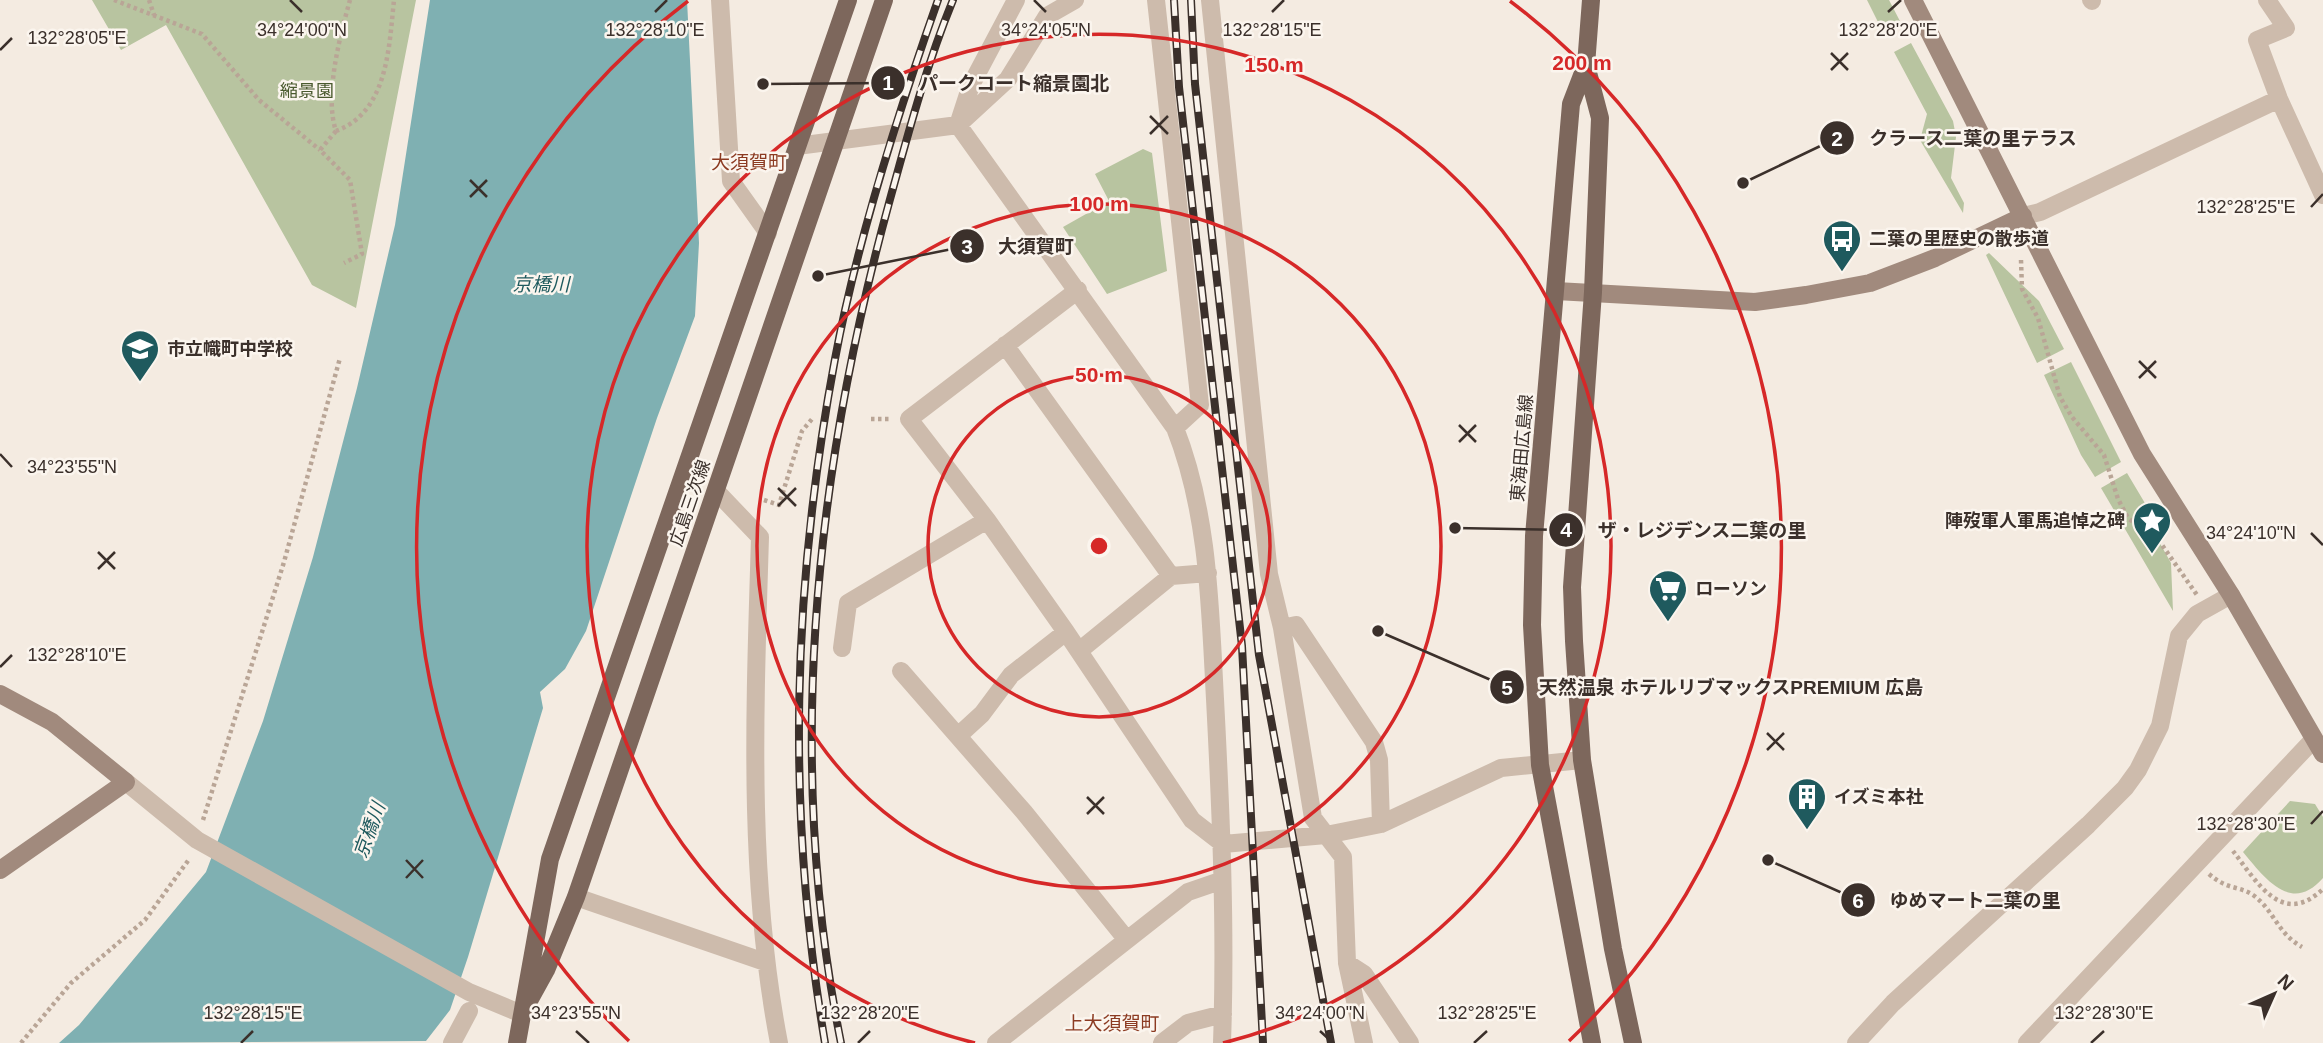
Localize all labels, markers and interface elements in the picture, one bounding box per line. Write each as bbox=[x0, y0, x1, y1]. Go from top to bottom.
text: 34°24'00"N bbox=[257, 20, 347, 40]
text: 132°28'10"E bbox=[605, 20, 705, 40]
text: 34°24'05"N bbox=[1001, 20, 1091, 40]
text: 132°28'15"E bbox=[1222, 20, 1322, 40]
text: 132°28'20"E bbox=[1838, 20, 1938, 40]
text: 132°28'05"E bbox=[27, 28, 127, 48]
text: 200 m bbox=[1552, 51, 1612, 74]
text: 150 m bbox=[1244, 53, 1304, 76]
callout: パークコート縮景園北 bbox=[870, 63, 1123, 103]
text: 1 bbox=[882, 71, 894, 94]
text: パークコート縮景園北 bbox=[919, 73, 1109, 94]
park label: 縮景園 bbox=[280, 81, 334, 101]
callout: クラース二葉の里テラス bbox=[1820, 118, 2092, 158]
text: 2 bbox=[1831, 127, 1843, 150]
text: クラース二葉の里テラス bbox=[1869, 128, 2077, 149]
district label: 大須賀町 bbox=[711, 152, 787, 173]
text: 100 m bbox=[1069, 192, 1129, 215]
text: 132°28'25"E bbox=[2196, 197, 2296, 217]
bus stop icon: 二葉の里歴史の散歩道 bbox=[1821, 218, 1863, 273]
callout: 大須賀町 bbox=[949, 226, 1088, 266]
place label: 二葉の里歴史の散歩道 bbox=[1869, 229, 2049, 249]
text: 3 bbox=[961, 235, 973, 258]
text: 大須賀町 bbox=[998, 236, 1074, 257]
water label: 京橋川 bbox=[512, 274, 571, 295]
school or university icon: 市立幟町中学校 bbox=[119, 328, 161, 383]
place label: 市立幟町中学校 bbox=[167, 339, 293, 359]
text: 50 m bbox=[1075, 363, 1123, 386]
street label: 東海田広島線 bbox=[1507, 393, 1537, 503]
text: 34°23'55"N bbox=[27, 457, 117, 477]
street label: 広島三次線 bbox=[666, 457, 714, 549]
place icon: 陣歿軍人軍馬追悼之碑 bbox=[2131, 500, 2173, 555]
callout: ザ・レジデンス二葉の里 bbox=[1548, 510, 1820, 550]
place label: 陣歿軍人軍馬追悼之碑 bbox=[1945, 511, 2125, 531]
text: 4 bbox=[1560, 518, 1572, 541]
text: ザ・レジデンス二葉の里 bbox=[1598, 520, 1806, 541]
text: 34°24'10"N bbox=[2206, 523, 2296, 543]
centre of rings bbox=[1087, 534, 1111, 558]
supermarket icon: ローソン bbox=[1647, 568, 1689, 623]
place label: ローソン bbox=[1695, 579, 1767, 599]
text: 132°28'10"E bbox=[27, 645, 127, 665]
callout: 天然温泉 ホテルリブマックスPREMIUM 広島 bbox=[1489, 667, 1937, 707]
text: 5 bbox=[1501, 676, 1513, 699]
text: 天然温泉 ホテルリブマックスPREMIUM 広島 bbox=[1539, 677, 1923, 698]
building icon: イズミ本社 bbox=[1786, 776, 1828, 831]
place label: イズミ本社 bbox=[1834, 787, 1923, 807]
water label: 京橋川 bbox=[350, 798, 390, 861]
text: 132°28'30"E bbox=[2196, 814, 2296, 834]
callout: ゆめマート二葉の里 bbox=[1840, 880, 2074, 920]
text: 6 bbox=[1852, 889, 1864, 912]
text: ゆめマート二葉の里 bbox=[1889, 890, 2061, 911]
north arrow bbox=[2239, 959, 2309, 1029]
text: N bbox=[2273, 970, 2298, 995]
text: 132°28'15"E bbox=[203, 1003, 303, 1023]
text: 34°23'55"N bbox=[531, 1003, 621, 1023]
text: 132°28'20"E bbox=[820, 1003, 920, 1023]
text: 34°24'00"N bbox=[1275, 1003, 1365, 1023]
text: 132°28'25"E bbox=[1437, 1003, 1537, 1023]
text: 132°28'30"E bbox=[2054, 1003, 2154, 1023]
district label: 上大須賀町 bbox=[1064, 1013, 1160, 1034]

